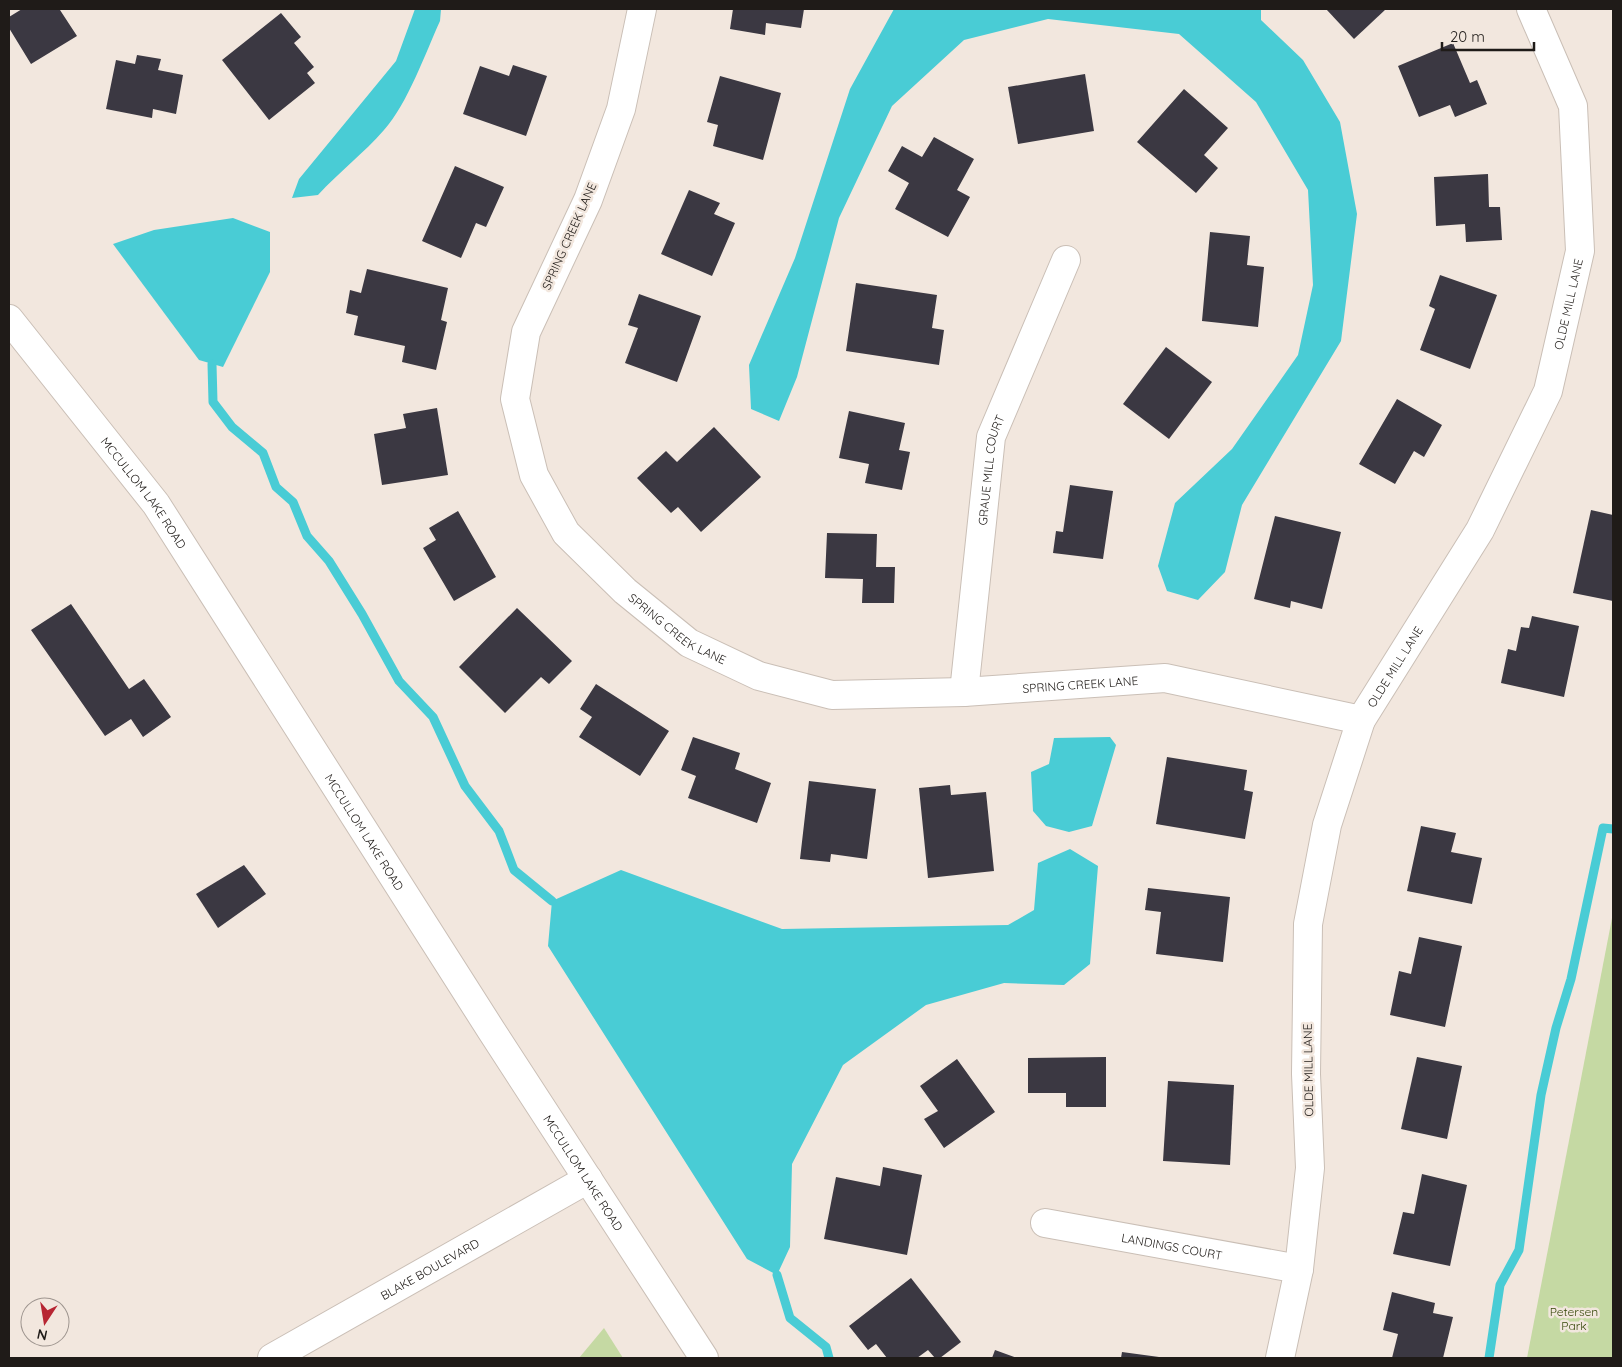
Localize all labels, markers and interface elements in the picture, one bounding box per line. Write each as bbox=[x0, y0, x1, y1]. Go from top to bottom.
scale bar bbox=[1442, 20, 1534, 52]
text: 20 m bbox=[1450, 27, 1485, 46]
street label: SPRING CREEK LANE bbox=[539, 180, 599, 292]
street label: OLDE MILL LANE bbox=[1550, 257, 1586, 351]
street label: GRAUE MILL COURT bbox=[974, 412, 1007, 526]
street label: MCCULLOM LAKE ROAD bbox=[98, 434, 190, 552]
street label: SPRING CREEK LANE bbox=[626, 590, 729, 667]
street label: OLDE MILL LANE bbox=[1363, 623, 1426, 710]
street label: SPRING CREEK LANE bbox=[1022, 672, 1139, 695]
street label: MCCULLOM LAKE ROAD bbox=[322, 771, 408, 893]
street label: OLDE MILL LANE bbox=[1300, 1023, 1316, 1117]
street label: MCCULLOM LAKE ROAD bbox=[541, 1112, 627, 1234]
street label: LANDINGS COURT bbox=[1120, 1229, 1224, 1262]
street label: BLAKE BOULEVARD bbox=[377, 1235, 482, 1303]
north arrow bbox=[20, 1297, 70, 1347]
park label: Petersen Park bbox=[1550, 1304, 1598, 1333]
text: N bbox=[35, 1325, 49, 1345]

